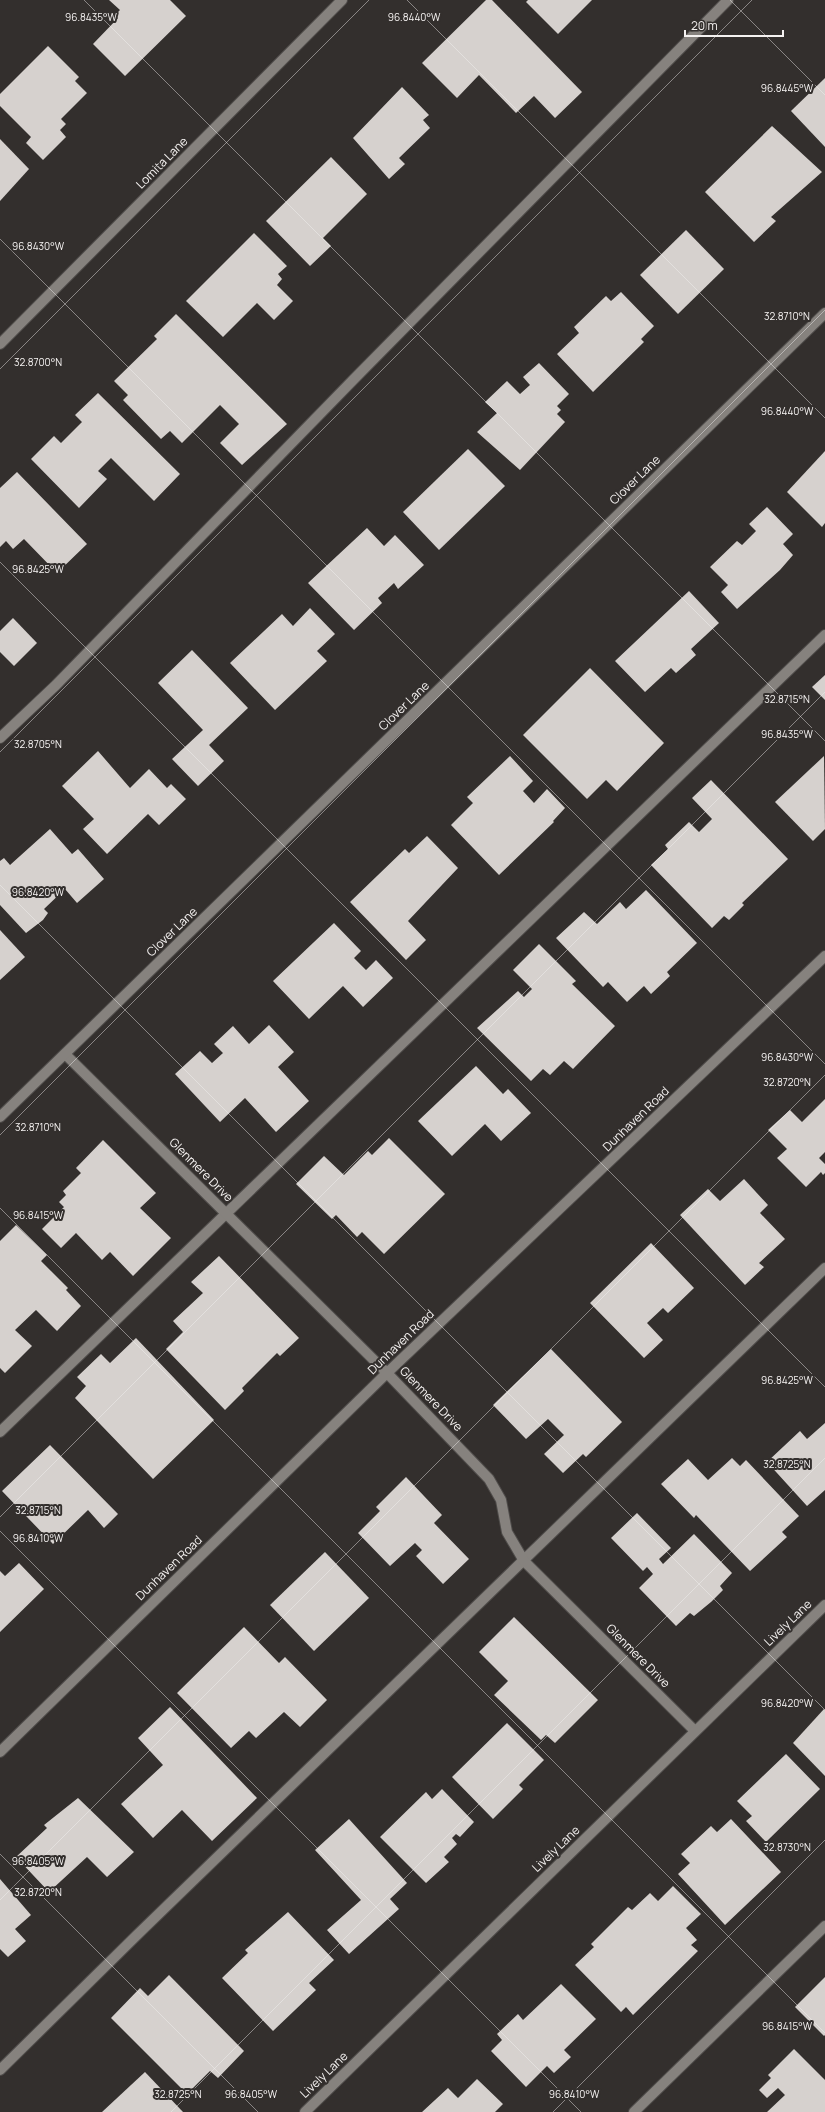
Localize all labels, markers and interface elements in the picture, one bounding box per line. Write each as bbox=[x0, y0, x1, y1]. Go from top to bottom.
text: 96.8435°W bbox=[65, 10, 118, 24]
text: 96.8440°W bbox=[388, 10, 441, 24]
scale bar bbox=[685, 12, 783, 38]
text: 20 m bbox=[691, 17, 718, 34]
text: 96.8445°W bbox=[761, 81, 814, 95]
street label: Lomita Lane bbox=[132, 133, 191, 192]
text: 96.8430°W bbox=[12, 239, 65, 253]
text: 32.8710°N bbox=[764, 309, 810, 323]
text: 32.8700°N bbox=[14, 355, 62, 369]
text: 96.8440°W bbox=[761, 404, 814, 418]
street label: Clover Lane bbox=[605, 451, 664, 508]
text: 96.8425°W bbox=[12, 562, 65, 576]
street label: Clover Lane bbox=[374, 677, 433, 734]
text: 32.8715°N bbox=[764, 692, 810, 706]
text: 96.8435°W bbox=[761, 727, 814, 741]
text: 32.8705°N bbox=[14, 737, 62, 751]
text: 96.8420°W bbox=[12, 885, 65, 899]
street label: Clover Lane bbox=[142, 903, 201, 960]
text: 96.8430°W bbox=[761, 1050, 814, 1064]
text: 32.8720°N bbox=[763, 1075, 811, 1089]
street label: Dunhaven Road bbox=[599, 1082, 673, 1155]
text: 32.8710°N bbox=[15, 1120, 61, 1134]
street label: Glenmere Drive bbox=[166, 1134, 237, 1205]
text: 96.8415°W bbox=[13, 1208, 64, 1222]
street label: Dunhaven Road bbox=[364, 1305, 438, 1378]
street label: Glenmere Drive bbox=[396, 1363, 467, 1435]
text: 96.8425°W bbox=[761, 1373, 814, 1387]
text: 32.8725°N bbox=[763, 1457, 811, 1471]
text: 32.8715°N bbox=[15, 1503, 61, 1517]
text: 96.8410°W bbox=[13, 1531, 64, 1545]
street label: Dunhaven Road bbox=[132, 1531, 206, 1604]
street label: Lively Lane bbox=[760, 1596, 815, 1650]
street label: Glenmere Drive bbox=[603, 1620, 674, 1691]
text: 96.8420°W bbox=[761, 1696, 814, 1710]
street label: Lively Lane bbox=[528, 1822, 583, 1876]
text: 32.8730°N bbox=[763, 1840, 811, 1854]
text: 96.8405°W bbox=[12, 1854, 65, 1868]
text: 32.8720°N bbox=[14, 1885, 62, 1899]
text: 96.8415°W bbox=[762, 2019, 813, 2033]
street label: Lively Lane bbox=[296, 2048, 351, 2102]
text: 32.8725°N bbox=[154, 2087, 202, 2101]
text: 96.8405°W bbox=[225, 2087, 278, 2101]
text: 96.8410°W bbox=[549, 2087, 600, 2101]

